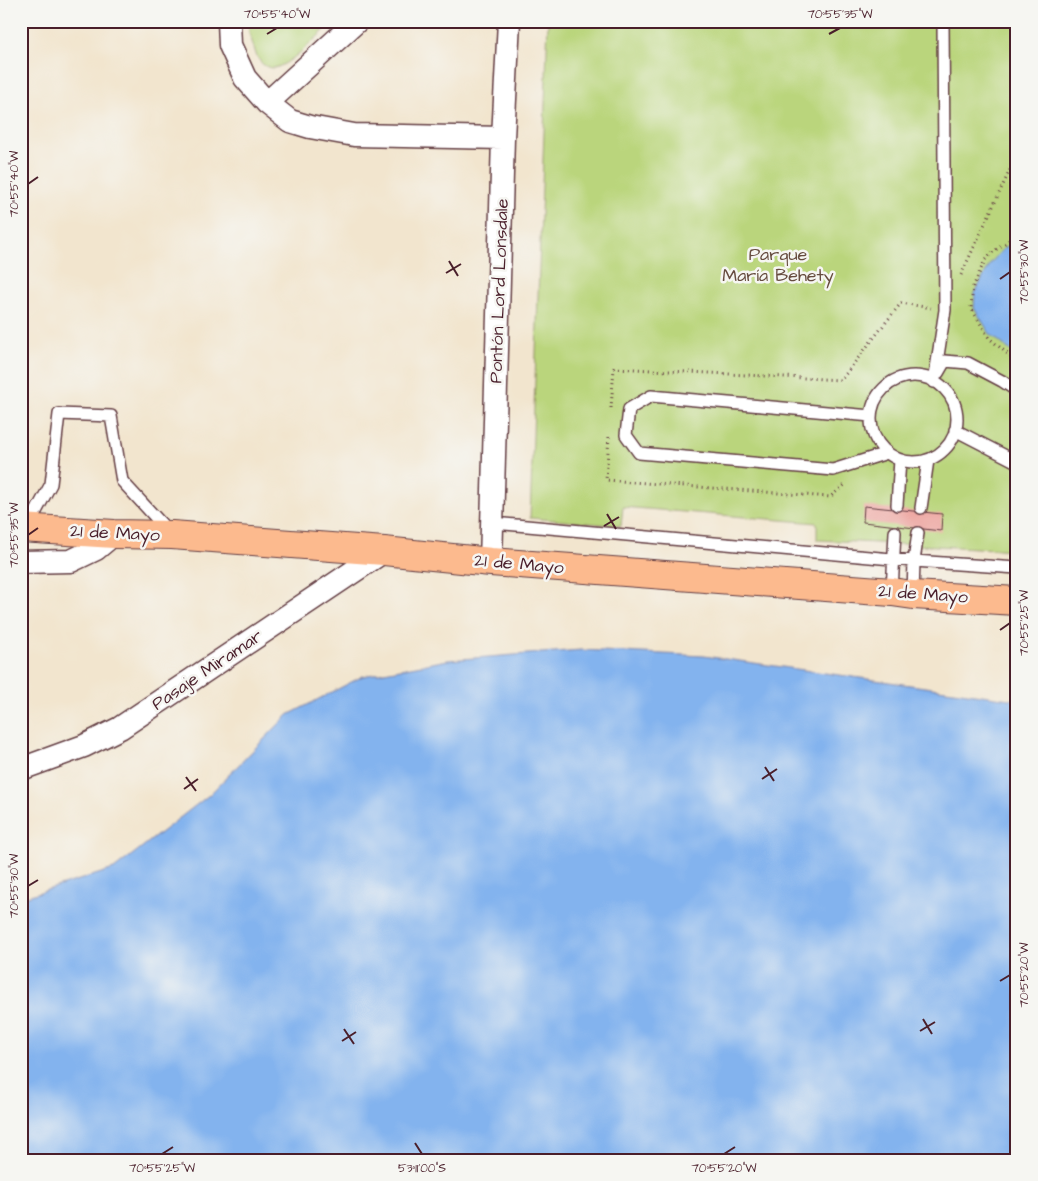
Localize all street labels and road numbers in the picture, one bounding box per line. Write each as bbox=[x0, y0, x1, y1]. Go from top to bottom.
street label: Pontón Lord Lonsdale bbox=[483, 198, 515, 384]
street label: 21 de Mayo bbox=[69, 518, 161, 549]
street label: 21 de Mayo bbox=[473, 548, 565, 581]
street label: 21 de Mayo bbox=[877, 578, 969, 611]
street label: Pasaje Miramar bbox=[147, 624, 267, 716]

